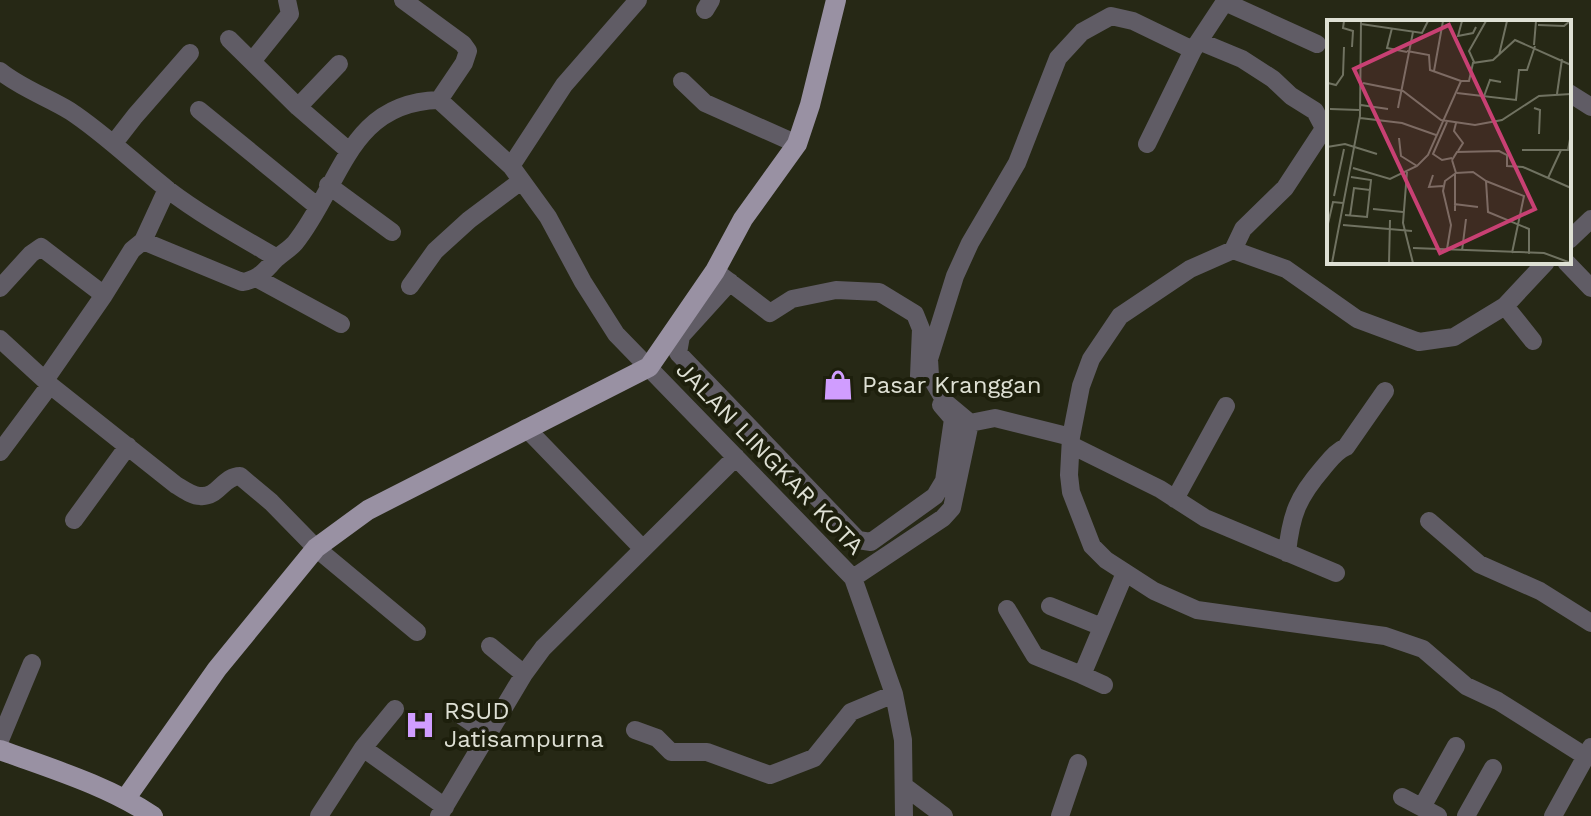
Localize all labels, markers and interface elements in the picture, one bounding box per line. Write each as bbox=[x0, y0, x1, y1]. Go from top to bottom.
inset map bbox=[1327, 20, 1571, 264]
street label: JALAN LINGKAR KOTA bbox=[670, 356, 870, 561]
shop icon: Pasar Kranggan bbox=[821, 368, 855, 402]
place label: Pasar Kranggan bbox=[862, 371, 1042, 399]
place label: RSUD Jatisampurna bbox=[444, 697, 604, 753]
hospital icon: RSUD Jatisampurna bbox=[403, 708, 437, 742]

